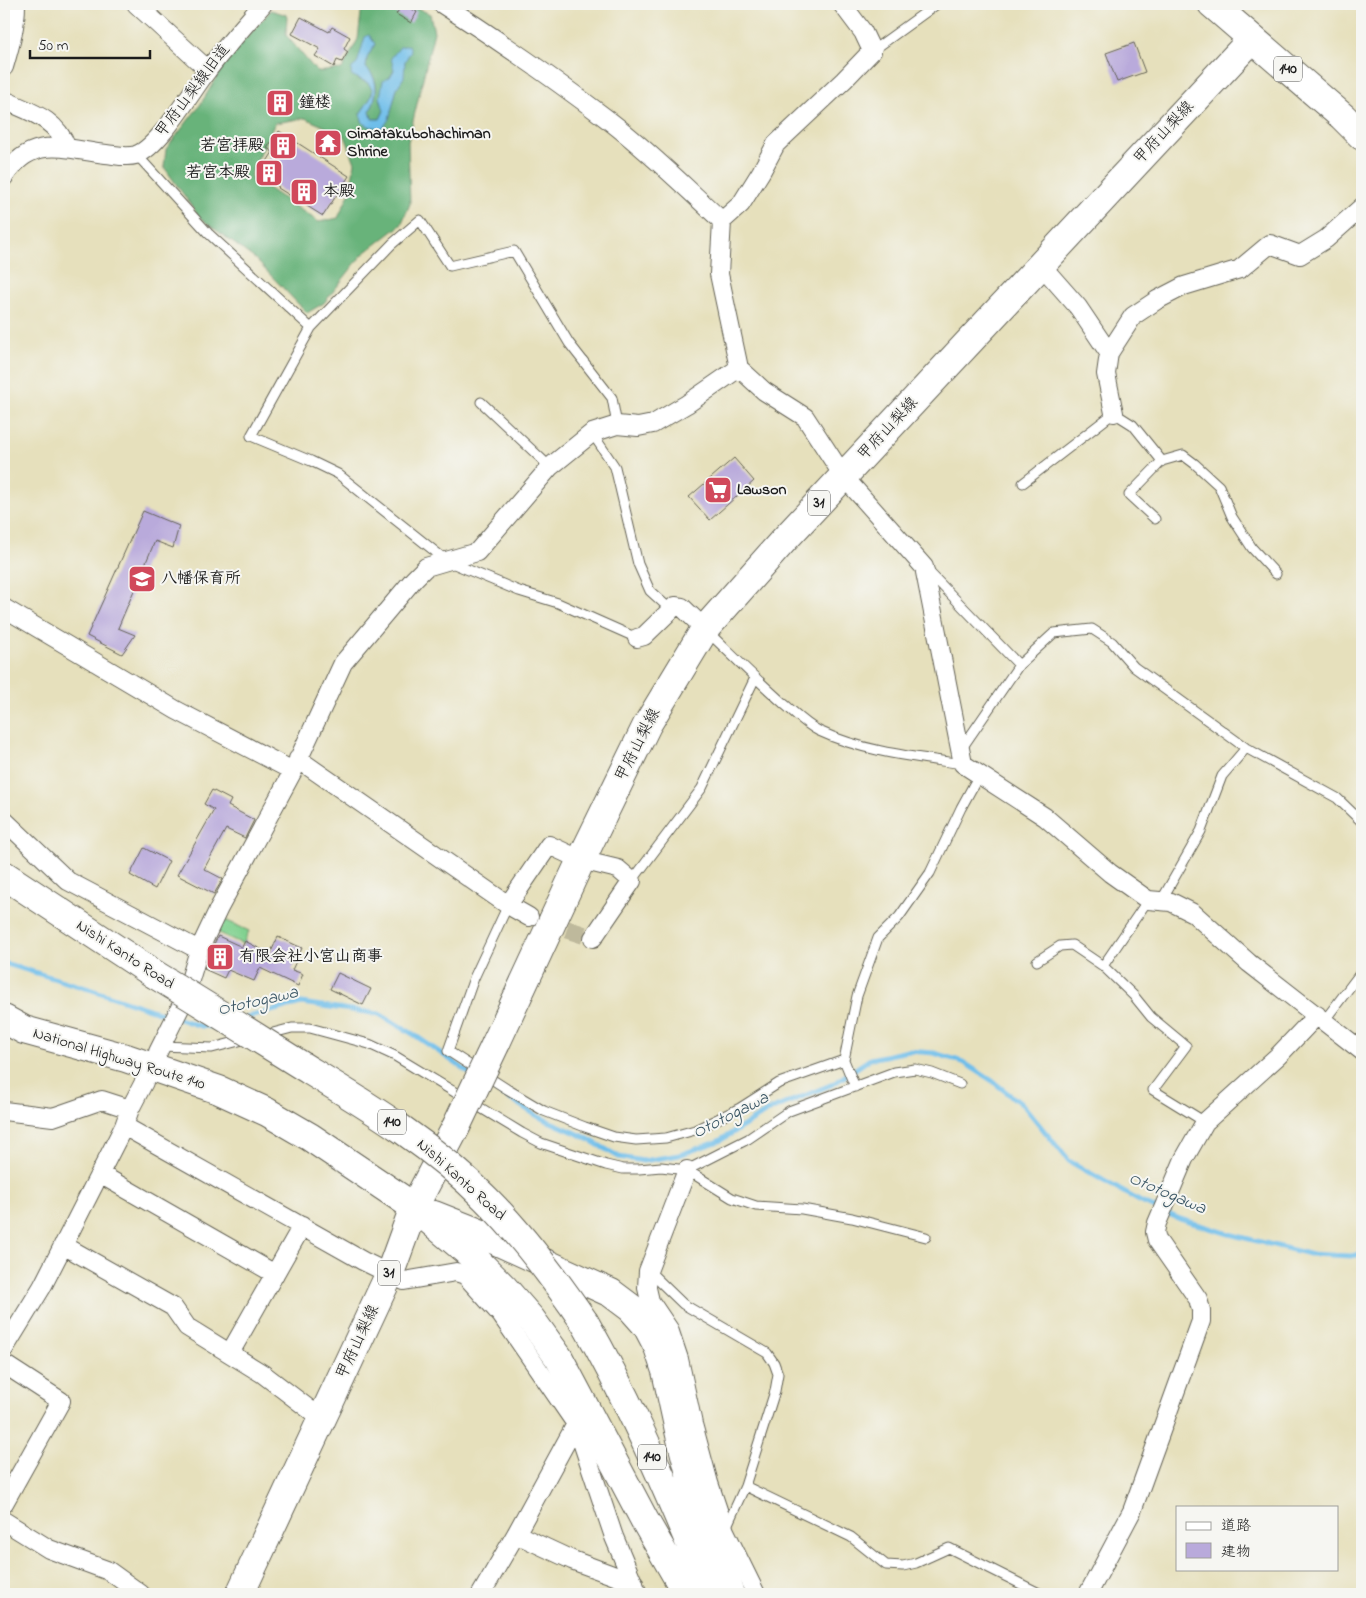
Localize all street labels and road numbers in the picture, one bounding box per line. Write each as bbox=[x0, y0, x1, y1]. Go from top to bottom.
street label: 甲府山梨線旧道 bbox=[150, 39, 236, 143]
road number: 140 bbox=[1274, 56, 1302, 82]
street label: 甲府山梨線 bbox=[1128, 96, 1200, 170]
street label: 甲府山梨線 bbox=[852, 392, 924, 466]
road number: 31 bbox=[808, 490, 830, 516]
street label: 甲府山梨線 bbox=[609, 704, 667, 786]
street label: Nishi Kanto Road bbox=[71, 914, 179, 996]
street label: National Highway Route 140 bbox=[30, 1021, 208, 1097]
road number: 140 bbox=[378, 1110, 406, 1134]
street label: Nishi Kanto Road bbox=[411, 1133, 511, 1227]
road number: 31 bbox=[378, 1260, 400, 1286]
street label: 甲府山梨線 bbox=[330, 1301, 386, 1383]
road number: 140 bbox=[638, 1444, 666, 1470]

